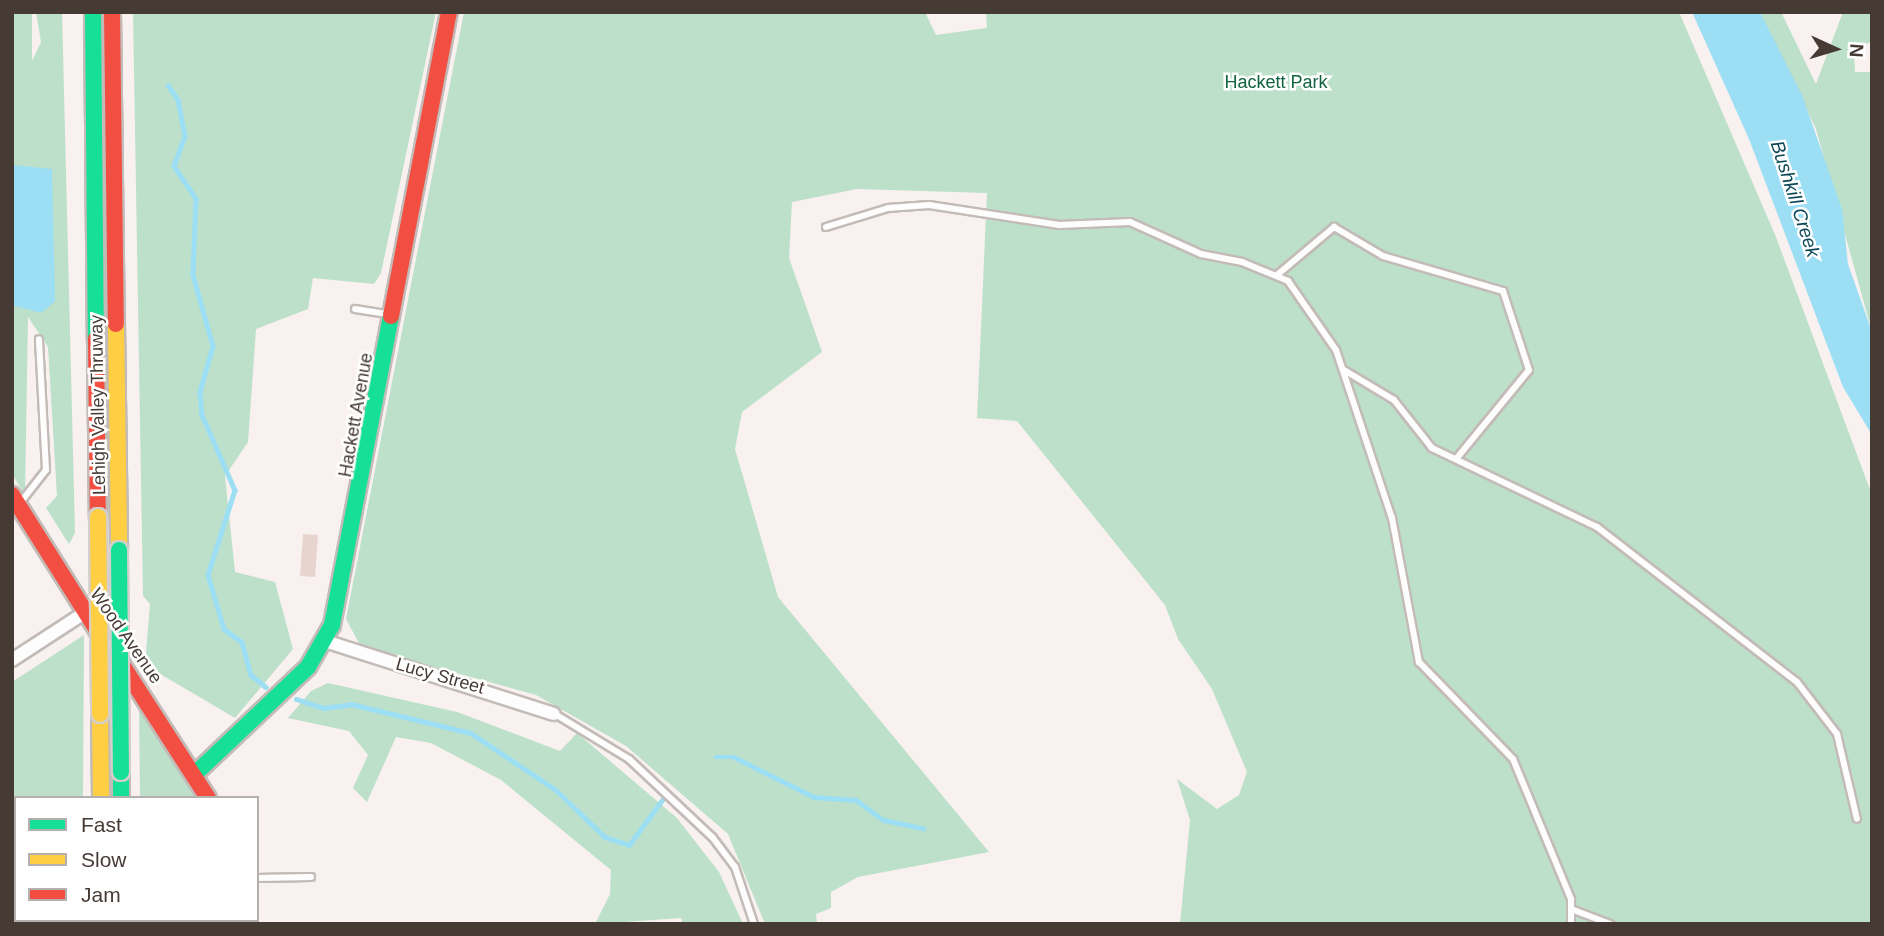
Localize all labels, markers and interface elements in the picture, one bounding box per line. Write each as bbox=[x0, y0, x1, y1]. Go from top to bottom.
north arrow bbox=[1800, 14, 1870, 84]
text: N bbox=[1845, 43, 1867, 58]
park label: Hackett Park bbox=[1224, 71, 1328, 93]
water label: Bushkill Creek bbox=[1765, 138, 1825, 260]
street label: Lehigh Valley Thruway bbox=[86, 314, 110, 496]
street label: Hackett Avenue bbox=[334, 351, 378, 479]
street label: Wood Avenue bbox=[85, 584, 167, 688]
street label: Lucy Street bbox=[393, 653, 487, 699]
legend bbox=[14, 796, 259, 922]
text: Fast bbox=[81, 813, 122, 836]
text: Slow bbox=[81, 848, 127, 871]
text: Jam bbox=[81, 883, 121, 906]

